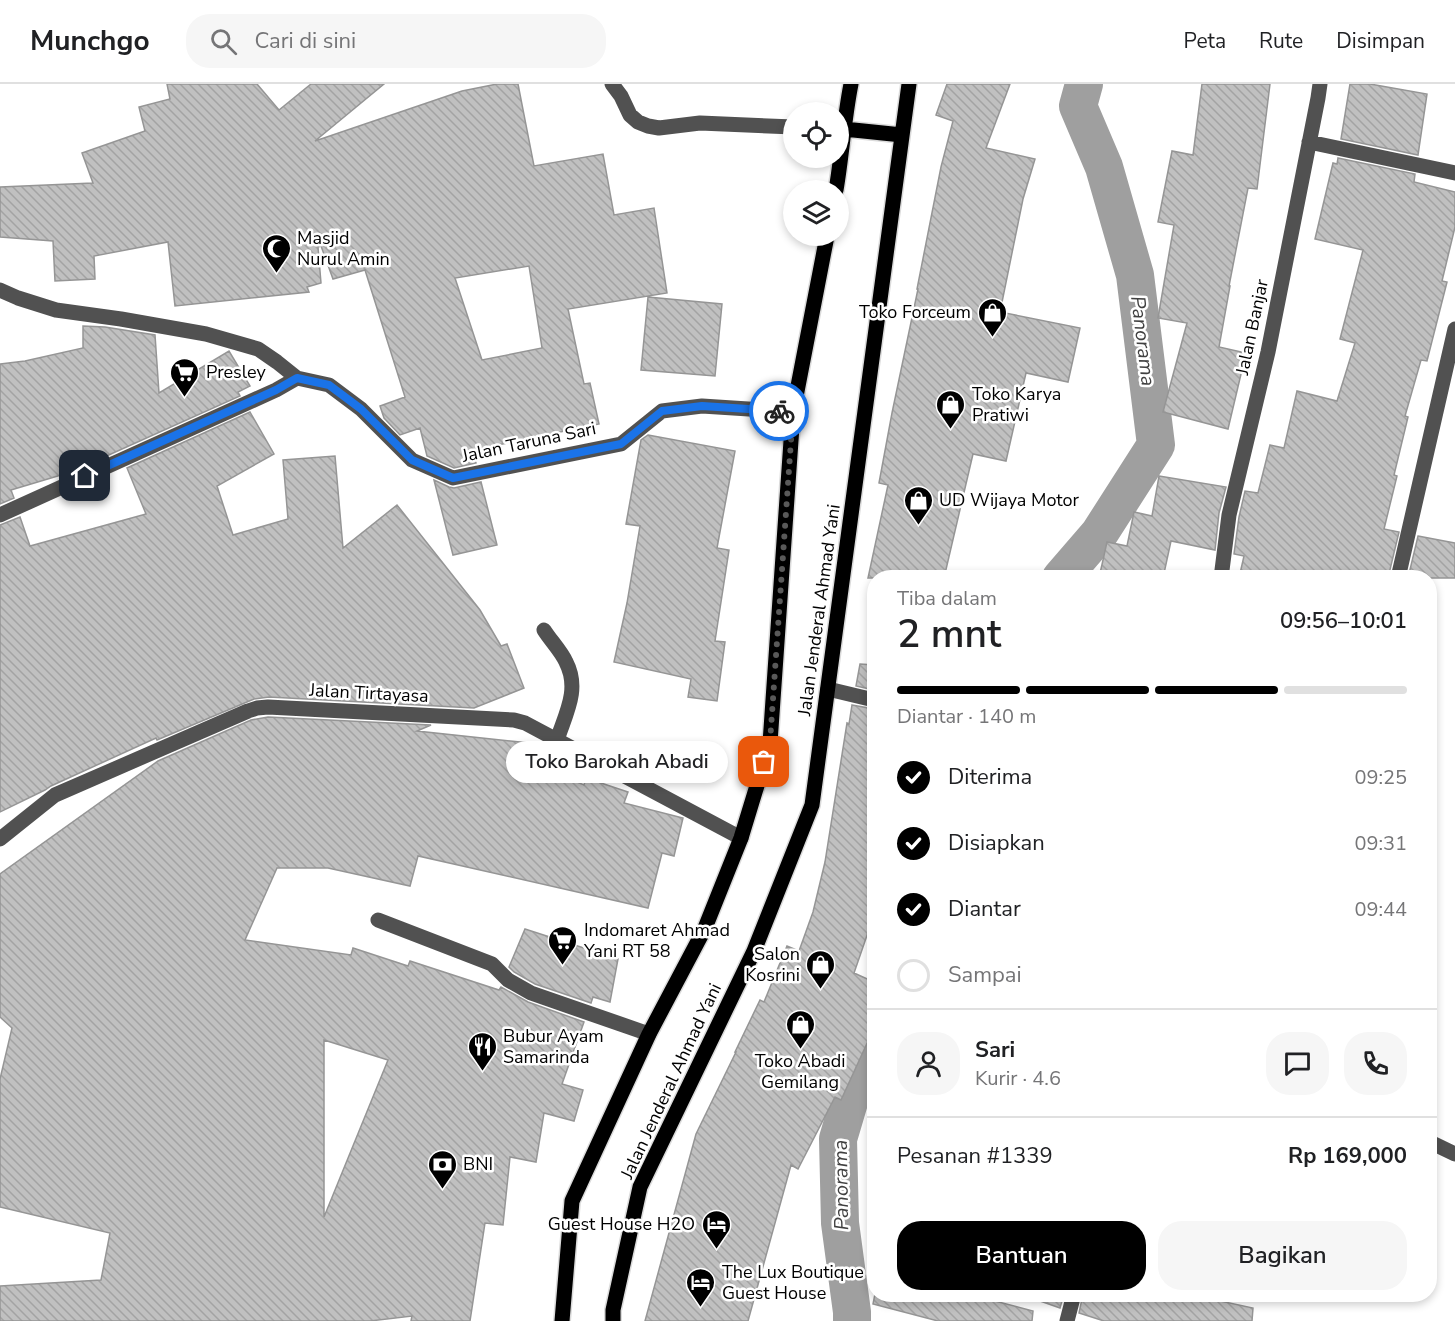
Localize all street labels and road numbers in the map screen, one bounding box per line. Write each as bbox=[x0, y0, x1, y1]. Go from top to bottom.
street label: Jalan Banjar bbox=[1230, 276, 1274, 378]
street label: Jalan Taruna Sari bbox=[459, 416, 598, 468]
street label: Jalan Jenderal Ahmad Yani bbox=[792, 503, 846, 718]
street label: Jalan Tirtayasa bbox=[308, 678, 429, 708]
street label: Jalan Jenderal Ahmad Yani bbox=[615, 979, 727, 1184]

